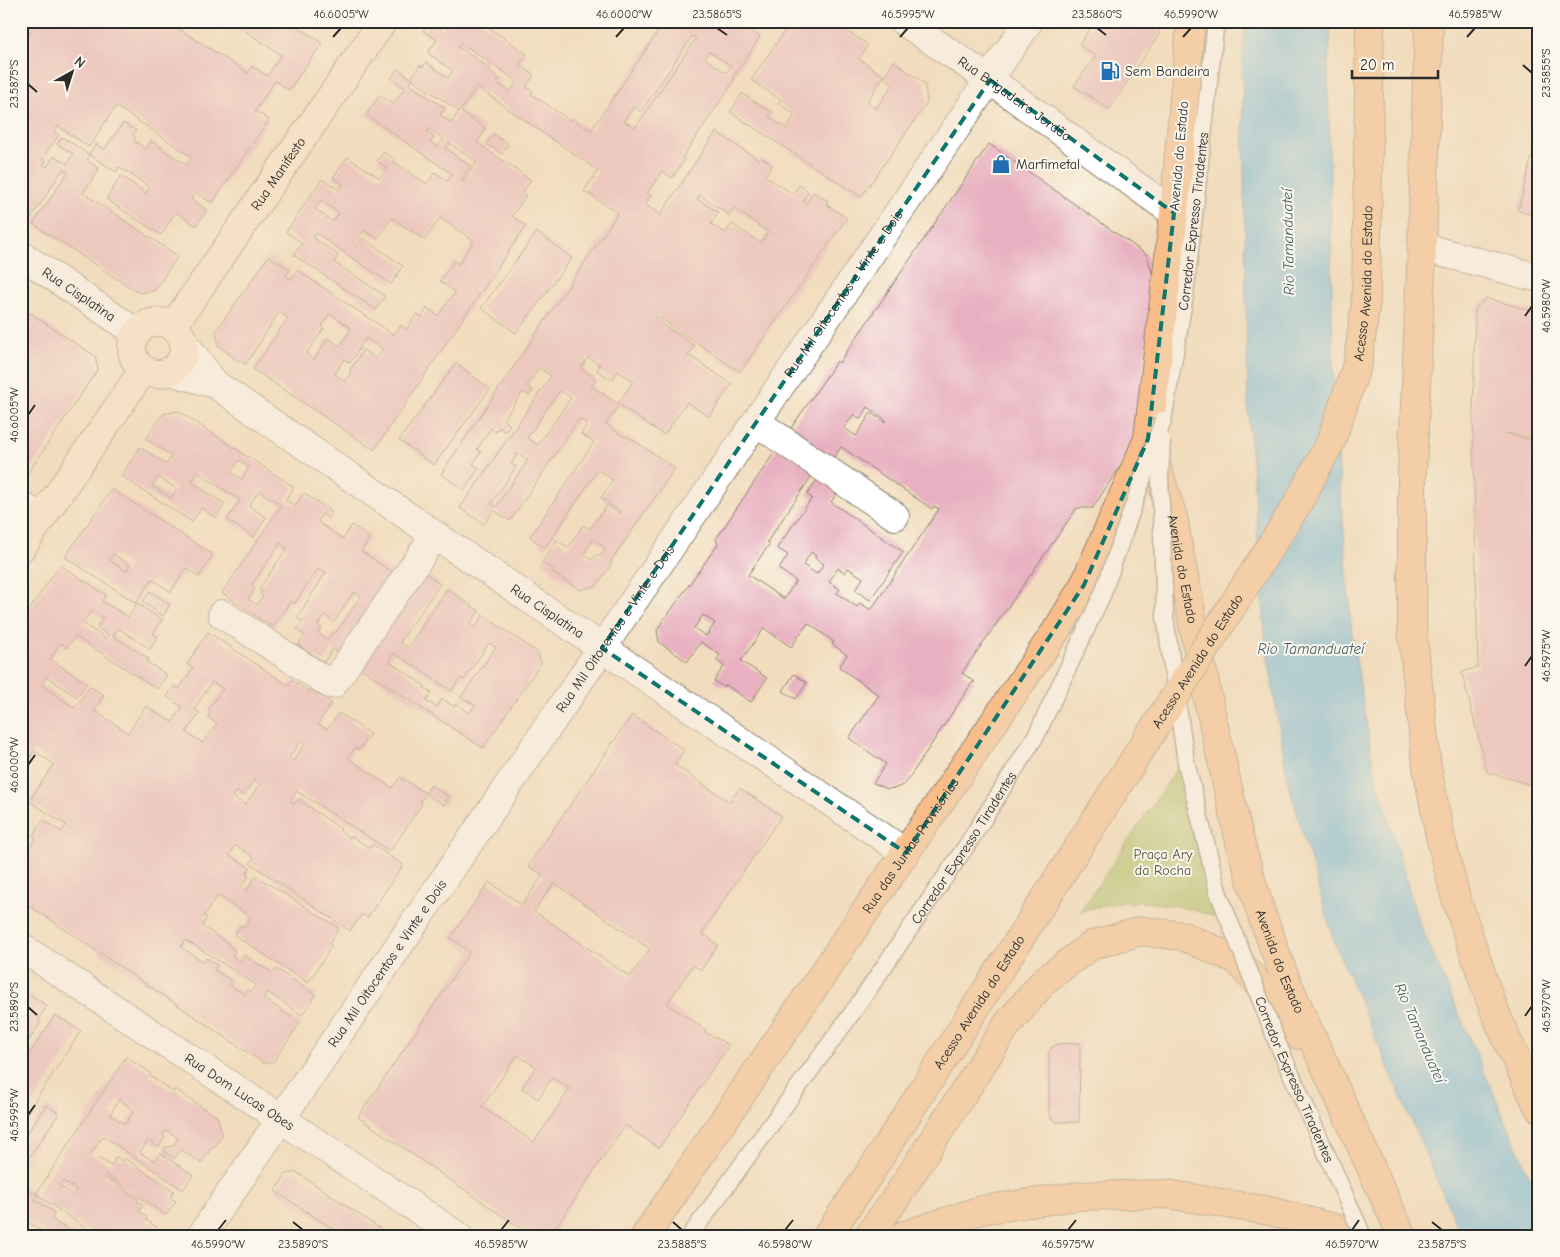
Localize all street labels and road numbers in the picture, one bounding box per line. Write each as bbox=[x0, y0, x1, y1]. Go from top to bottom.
street label: Rua Brigadeiro Jordão bbox=[955, 52, 1075, 145]
street label: Avenida do Estado bbox=[1166, 100, 1192, 212]
street label: Corredor Expresso Tiradentes bbox=[1174, 131, 1212, 312]
street label: Rua Manifesto bbox=[247, 134, 309, 213]
street label: Acesso Avenida do Estado bbox=[1350, 205, 1376, 362]
street label: Rua Mil Oitocentos e Vinte e Dois bbox=[780, 207, 906, 381]
street label: Rua Cisplatina bbox=[39, 263, 119, 325]
street label: Avenida do Estado bbox=[1164, 512, 1201, 625]
street label: Rua Mil Oitocentos e Vinte e Dois bbox=[552, 542, 678, 716]
street label: Rua Cisplatina bbox=[508, 580, 587, 642]
street label: Acesso Avenida do Estado bbox=[1148, 591, 1246, 731]
street label: Corredor Expresso Tiradentes bbox=[907, 768, 1020, 927]
street label: Rua das Juntas Provisórias bbox=[858, 775, 962, 916]
street label: Rua Mil Oitocentos e Vinte e Dois bbox=[324, 876, 450, 1050]
street label: Avenida do Estado bbox=[1252, 907, 1308, 1016]
street label: Acesso Avenida do Estado bbox=[930, 932, 1028, 1072]
street label: Corredor Expresso Tiradentes bbox=[1251, 994, 1338, 1165]
street label: Rua Dom Lucas Obes bbox=[182, 1049, 298, 1134]

